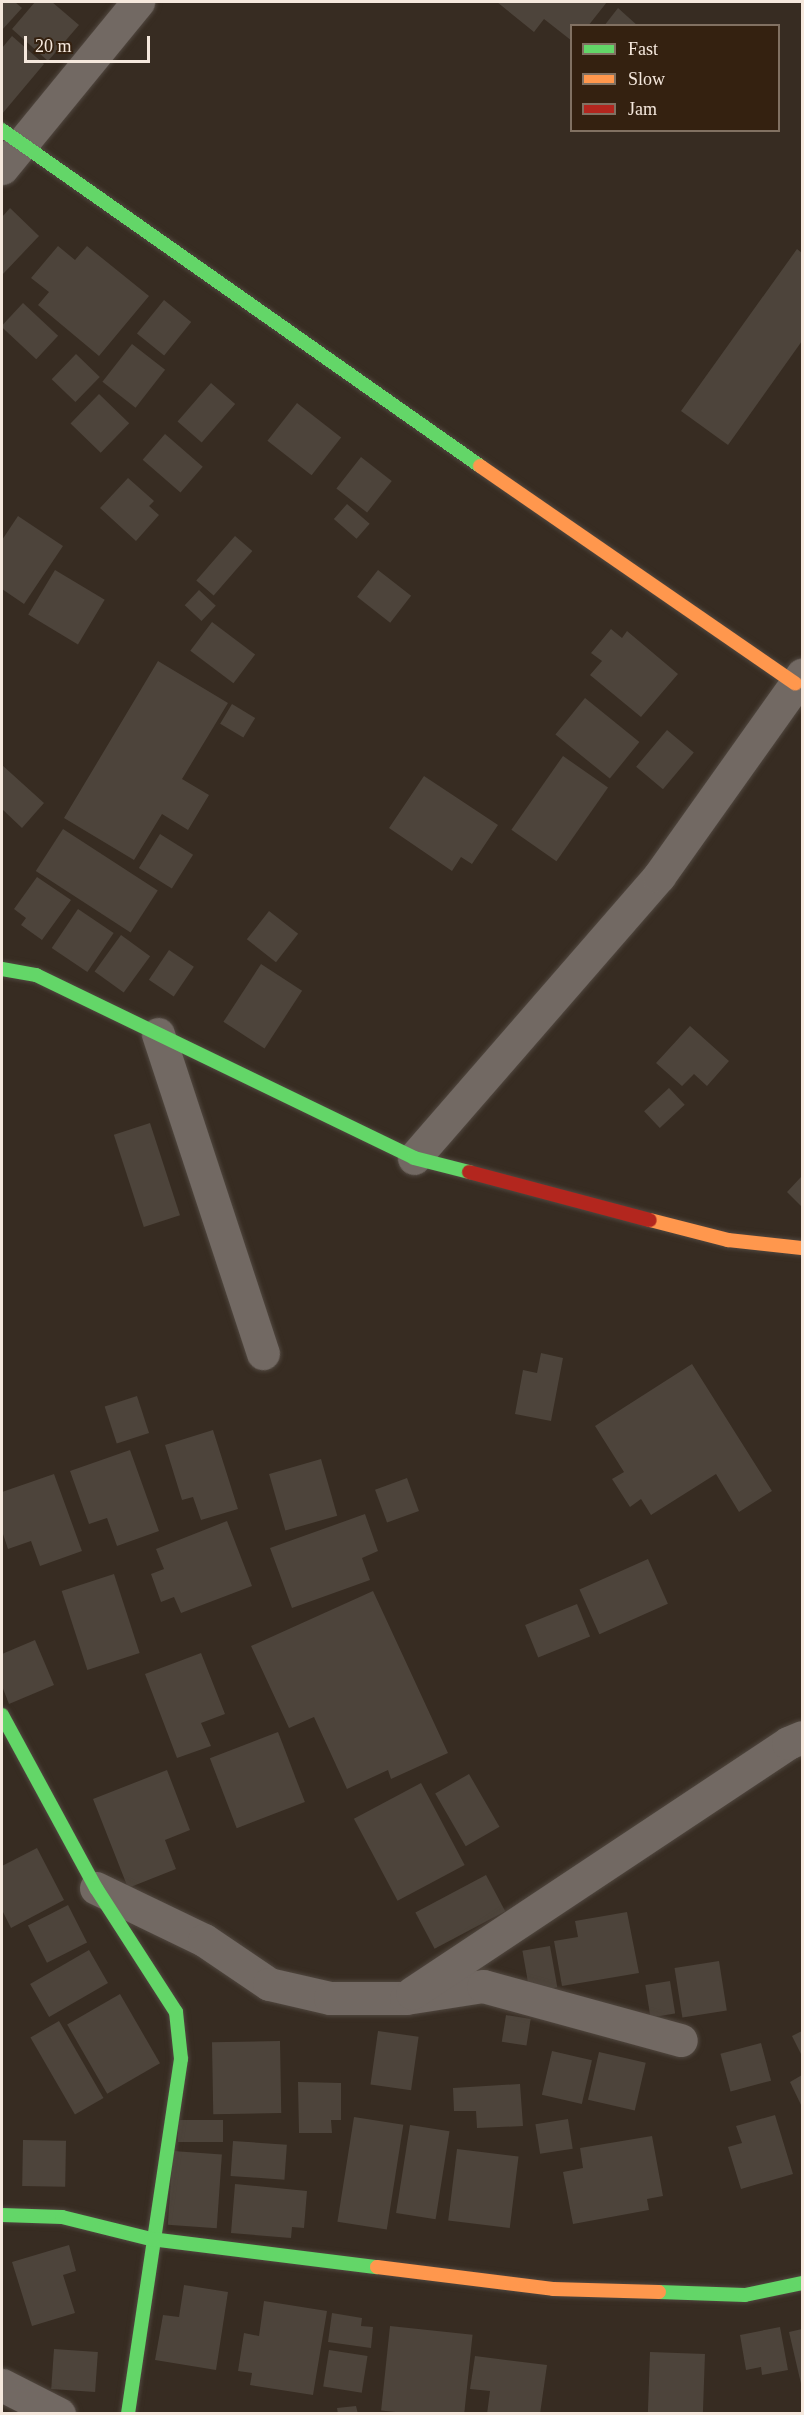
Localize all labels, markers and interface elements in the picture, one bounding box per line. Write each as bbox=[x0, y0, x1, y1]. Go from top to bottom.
scale bar bbox=[27, 24, 153, 62]
legend bbox=[570, 24, 780, 132]
text: 20 m bbox=[35, 36, 72, 56]
text: Fast bbox=[628, 39, 658, 59]
text: Slow bbox=[628, 69, 665, 89]
text: Jam bbox=[628, 99, 657, 119]

